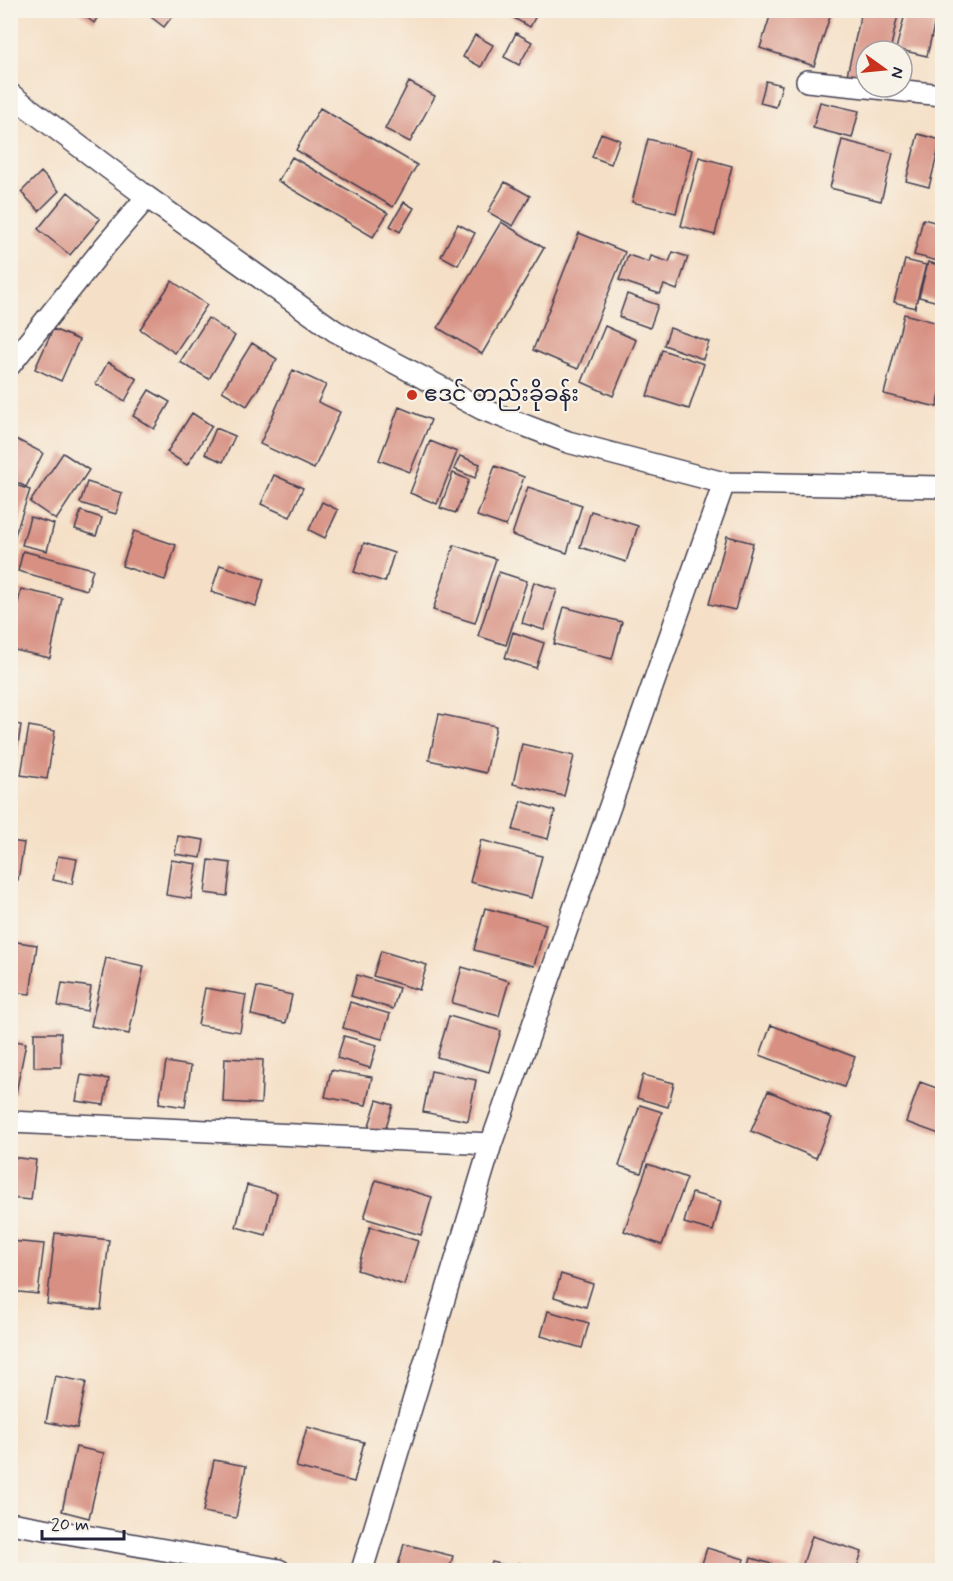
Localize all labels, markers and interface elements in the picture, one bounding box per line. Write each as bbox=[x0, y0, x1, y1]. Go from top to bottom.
north arrow bbox=[854, 39, 914, 99]
text: N bbox=[886, 65, 909, 80]
place label: ဧဒင် တည်းခိုခန်း bbox=[424, 378, 579, 411]
marker: ဧဒင် တည်းခိုခန်း bbox=[405, 388, 419, 402]
scale bar bbox=[42, 1503, 124, 1541]
text: 20 m bbox=[51, 1513, 89, 1537]

